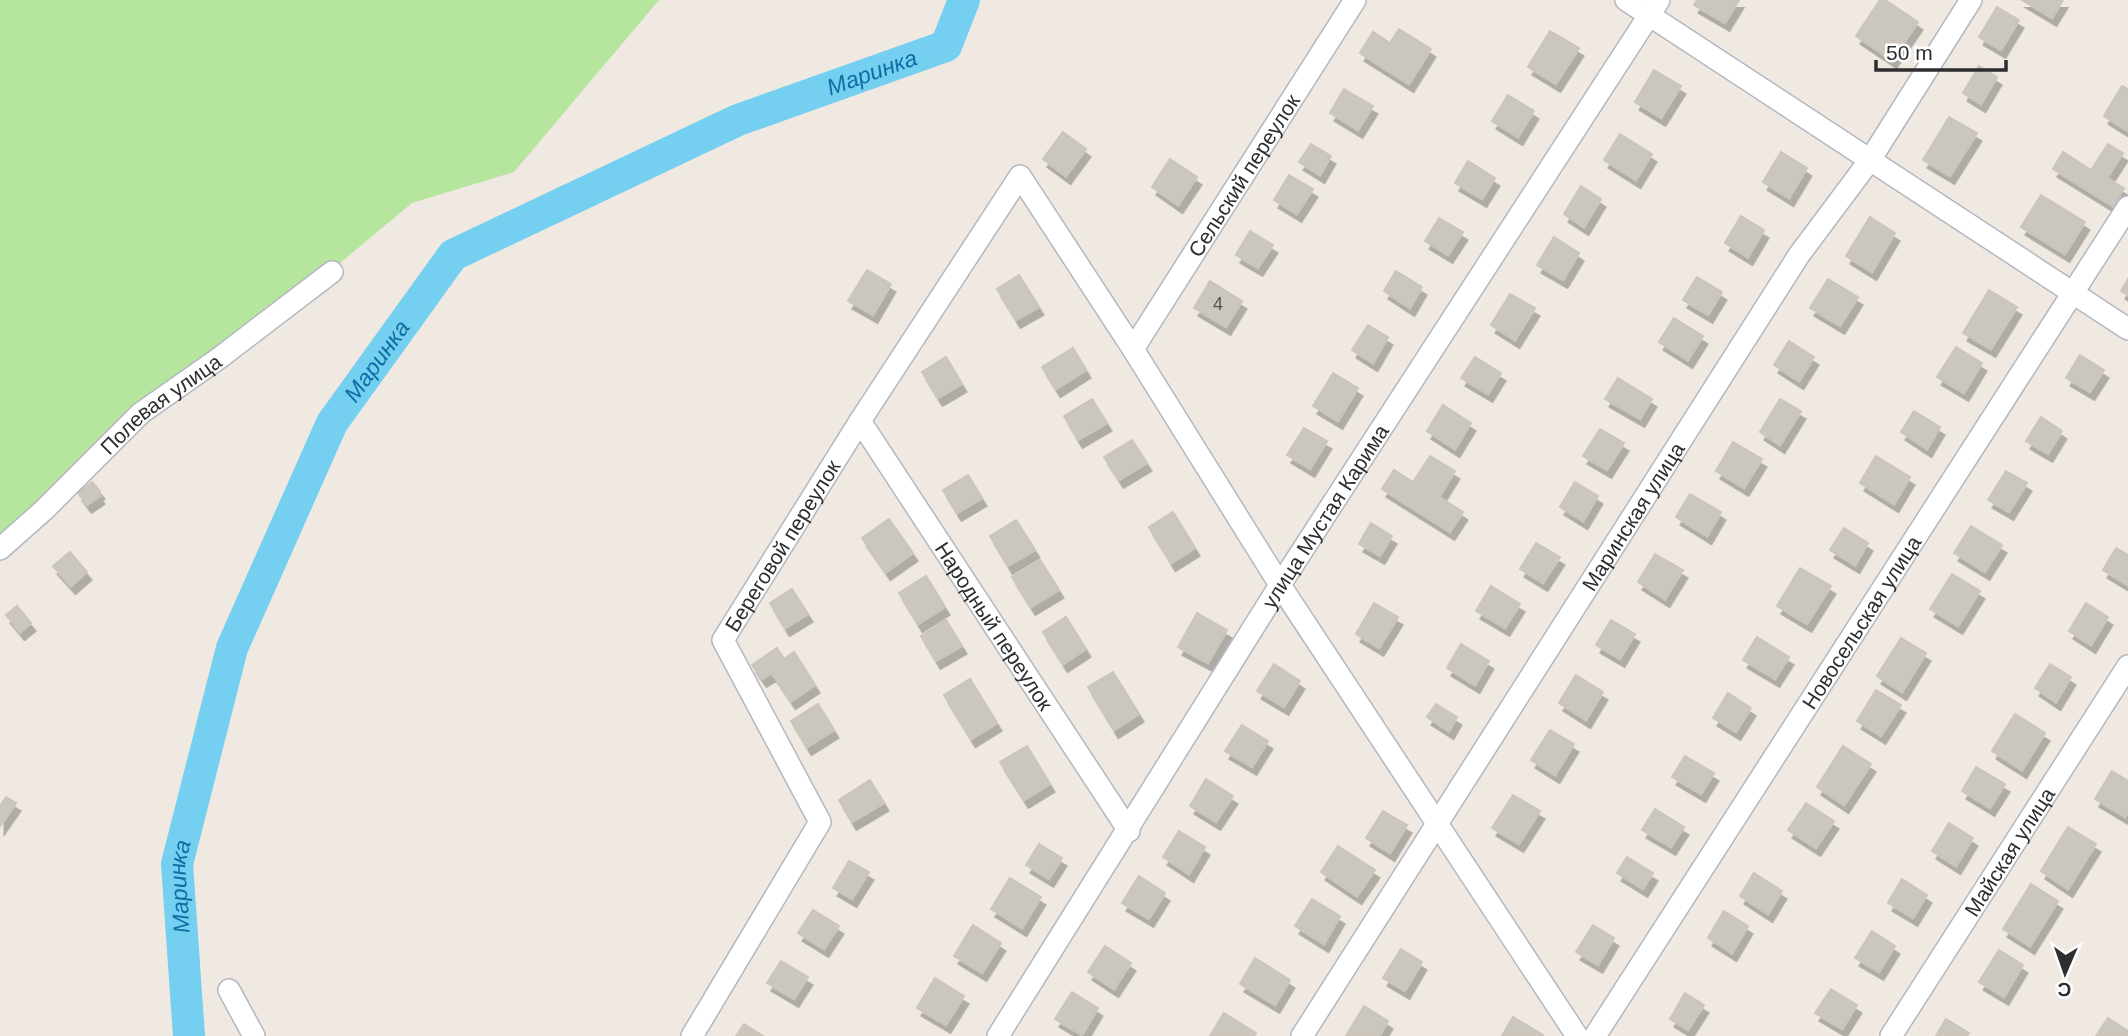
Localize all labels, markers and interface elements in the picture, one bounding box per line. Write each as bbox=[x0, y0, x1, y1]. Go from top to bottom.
scale bar bbox=[1876, 28, 2006, 72]
text: 50 m bbox=[1886, 41, 1933, 64]
water label: Маринка bbox=[823, 44, 921, 100]
street label: Сельский переулок bbox=[1183, 89, 1304, 261]
house number: 4 bbox=[1213, 294, 1223, 314]
water label: Маринка bbox=[339, 315, 415, 407]
street label: Полевая улица bbox=[95, 349, 226, 459]
street label: улица Мустая Карима bbox=[1257, 420, 1393, 612]
street label: Маринская улица bbox=[1577, 438, 1689, 595]
street label: Береговой переулок bbox=[720, 455, 845, 635]
street label: Новосельская улица bbox=[1797, 531, 1925, 713]
street label: Народный переулок bbox=[931, 538, 1058, 715]
street label: Майская улица bbox=[1960, 783, 2059, 920]
water label: Маринка bbox=[164, 837, 196, 934]
north arrow bbox=[2030, 938, 2100, 1008]
text: С bbox=[2057, 979, 2072, 1000]

